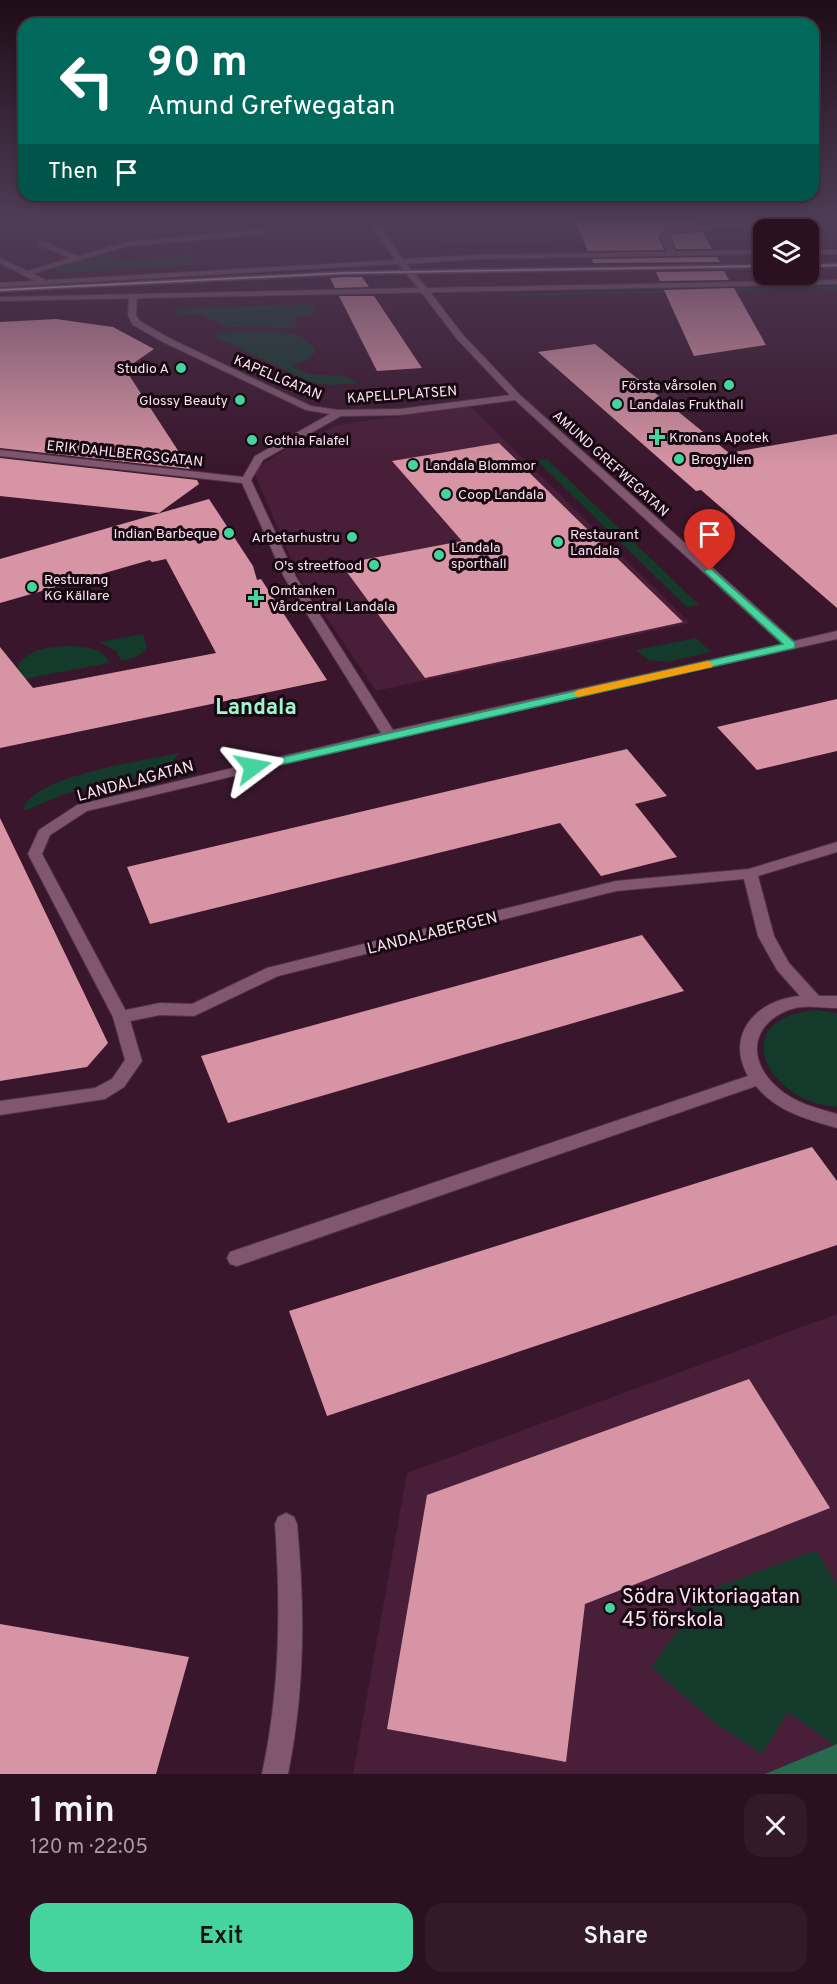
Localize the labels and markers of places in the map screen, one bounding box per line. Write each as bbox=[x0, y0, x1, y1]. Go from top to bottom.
place label: Studio A bbox=[117, 361, 169, 378]
marker: Studio A bbox=[174, 361, 188, 375]
place label: Första vårsolen bbox=[621, 378, 717, 395]
marker: Första vårsolen bbox=[722, 378, 736, 392]
place label: Glossy Beauty bbox=[139, 393, 228, 410]
marker: Glossy Beauty bbox=[233, 393, 247, 407]
marker: Landalas Frukthall bbox=[610, 397, 624, 411]
place label: Landalas Frukthall bbox=[629, 397, 744, 414]
marker: Kronans Apotek bbox=[650, 430, 664, 444]
place label: Kronans Apotek bbox=[669, 430, 769, 447]
marker: Gothia Falafel bbox=[245, 433, 259, 447]
place label: Gothia Falafel bbox=[264, 433, 349, 450]
marker: Brogyllen bbox=[672, 452, 686, 466]
place label: Brogyllen bbox=[691, 452, 752, 469]
marker: Landala Blommor bbox=[406, 458, 420, 472]
place label: Landala Blommor bbox=[425, 458, 536, 475]
marker: Coop Landala bbox=[439, 487, 453, 501]
place label: Coop Landala bbox=[458, 487, 544, 504]
pin bbox=[684, 509, 735, 571]
place label: Indian Barbeque bbox=[113, 526, 217, 543]
marker: Indian Barbeque bbox=[222, 526, 236, 540]
place label: Restaurant Landala bbox=[570, 527, 639, 560]
place label: Arbetarhustru bbox=[251, 530, 340, 547]
marker: Arbetarhustru bbox=[345, 530, 359, 544]
marker: Restaurant Landala bbox=[551, 535, 565, 549]
place label: Landala sporthall bbox=[451, 540, 507, 573]
marker: Landala sporthall bbox=[432, 548, 446, 562]
place label: O's streetfood bbox=[274, 558, 362, 575]
marker: O's streetfood bbox=[367, 558, 381, 572]
place label: Resturang KG Källare bbox=[44, 572, 110, 605]
marker: Resturang KG Källare bbox=[25, 580, 39, 594]
place label: Omtanken Vårdcentral Landala bbox=[270, 583, 395, 616]
marker: Omtanken Vårdcentral Landala bbox=[247, 589, 265, 607]
place label: Södra Viktoriagatan 45 förskola bbox=[622, 1585, 800, 1634]
marker: Södra Viktoriagatan 45 förskola bbox=[603, 1601, 617, 1615]

